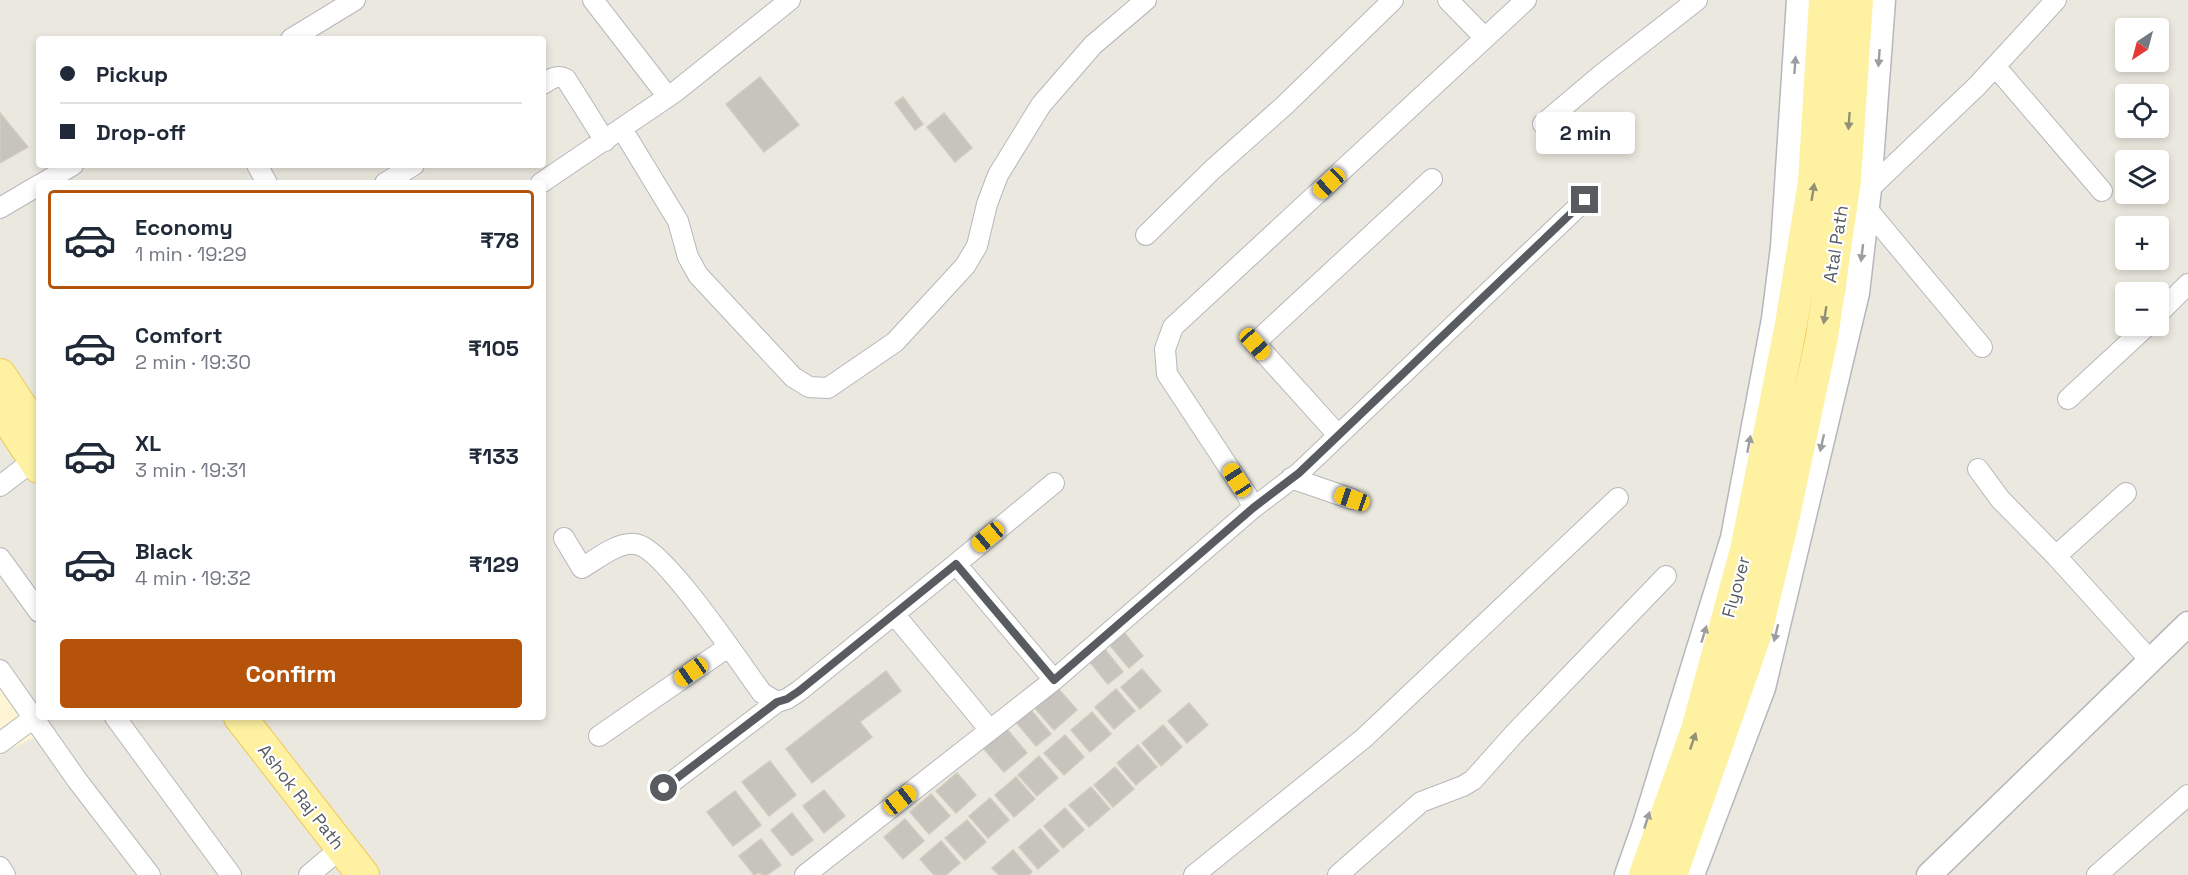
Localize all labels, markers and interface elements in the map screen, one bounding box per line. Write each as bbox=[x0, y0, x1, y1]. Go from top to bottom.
north arrow bbox=[2115, 18, 2169, 72]
map controls bbox=[2115, 18, 2169, 336]
one-way arrow bbox=[1874, 49, 1883, 68]
one-way arrow bbox=[1790, 55, 1800, 74]
text: Pickup bbox=[96, 60, 168, 88]
button: locate bbox=[2115, 84, 2169, 138]
one-way arrow bbox=[1844, 112, 1854, 131]
callout: 2 min bbox=[1536, 113, 1634, 155]
text: Drop-off bbox=[96, 118, 186, 146]
text: 2 min bbox=[1560, 120, 1611, 146]
button: layers bbox=[2115, 150, 2169, 204]
car bbox=[1310, 164, 1348, 202]
one-way arrow bbox=[1808, 182, 1817, 201]
route end bbox=[1571, 186, 1598, 213]
street label: Atal Path bbox=[1818, 203, 1853, 284]
icon: car bbox=[63, 213, 117, 267]
text: Economy bbox=[135, 213, 233, 241]
button: + bbox=[2115, 216, 2169, 270]
text: ₹78 bbox=[480, 226, 519, 254]
text: 1 min · 19:29 bbox=[135, 241, 247, 267]
one-way arrow bbox=[1857, 243, 1866, 262]
button: − bbox=[2115, 282, 2169, 336]
one-way arrow bbox=[1820, 305, 1829, 324]
icon: car bbox=[63, 321, 117, 375]
text: Comfort bbox=[135, 321, 223, 349]
car bbox=[1236, 325, 1274, 363]
text: ₹105 bbox=[468, 334, 519, 362]
text: 2 min · 19:30 bbox=[135, 349, 251, 375]
icon: car bbox=[63, 429, 117, 483]
text: XL bbox=[135, 429, 161, 457]
one-way arrow bbox=[1817, 434, 1827, 453]
one-way arrow bbox=[1745, 435, 1754, 454]
text: ₹133 bbox=[469, 442, 519, 470]
text: 3 min · 19:31 bbox=[135, 457, 246, 483]
car bbox=[1220, 460, 1254, 500]
car bbox=[1332, 485, 1372, 513]
car bbox=[968, 519, 1008, 555]
icon: car bbox=[63, 537, 117, 591]
text: Black bbox=[135, 537, 193, 565]
text: ₹129 bbox=[469, 550, 519, 578]
street label: Flyover bbox=[1716, 553, 1755, 620]
text: 4 min · 19:32 bbox=[135, 565, 251, 591]
one-way arrow bbox=[1771, 624, 1781, 642]
one-way arrow bbox=[1700, 625, 1709, 643]
button: Confirm bbox=[60, 639, 522, 708]
car bbox=[671, 654, 711, 690]
one-way arrow bbox=[1688, 732, 1698, 750]
street label: Ashok Raj Path bbox=[253, 739, 350, 854]
route start bbox=[650, 774, 677, 801]
car bbox=[880, 782, 920, 818]
one-way arrow bbox=[1642, 811, 1652, 829]

